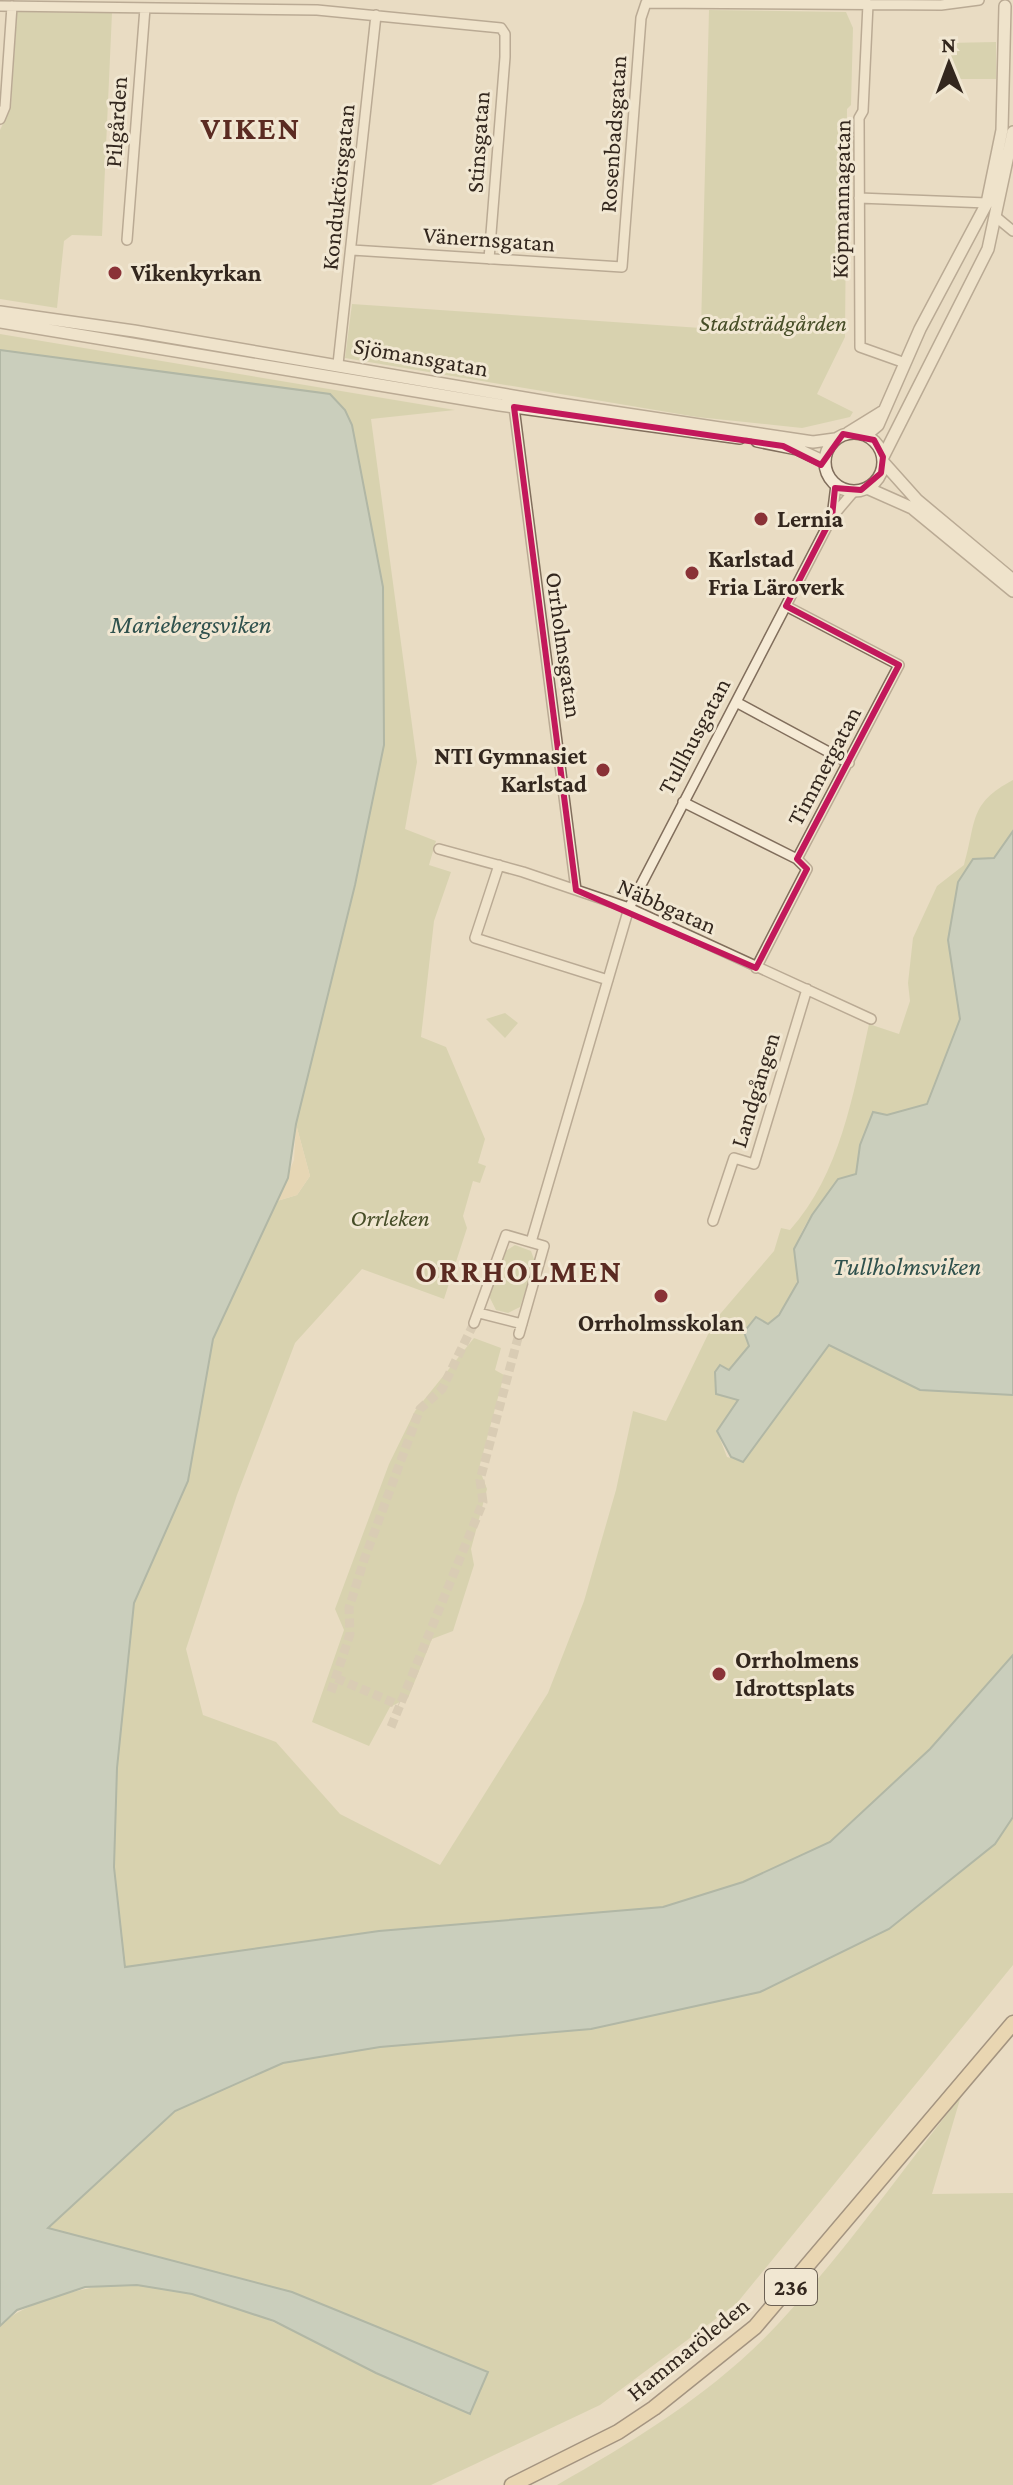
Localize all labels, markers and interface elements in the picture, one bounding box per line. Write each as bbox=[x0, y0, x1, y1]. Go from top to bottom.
north arrow bbox=[909, 24, 989, 104]
text: N bbox=[941, 32, 956, 57]
street label: Rosenbadsgatan bbox=[594, 54, 631, 214]
street label: Pilgården bbox=[99, 75, 132, 168]
street label: Stinsgatan bbox=[460, 90, 495, 194]
street label: Konduktörsgatan bbox=[315, 102, 360, 271]
district label: VIKEN bbox=[200, 110, 301, 146]
street label: Köpmannagatan bbox=[826, 119, 855, 279]
street label: Vänernsgatan bbox=[422, 220, 556, 257]
place label: Vikenkyrkan bbox=[130, 259, 262, 286]
marker: Vikenkyrkan bbox=[106, 264, 124, 282]
park label: Stadsträdgården bbox=[699, 309, 847, 336]
street label: Sjömansgatan bbox=[352, 331, 491, 382]
place label: Lernia bbox=[777, 505, 843, 532]
marker: Lernia bbox=[752, 510, 770, 528]
place label: Karlstad Fria Läroverk bbox=[708, 545, 845, 600]
marker: Karlstad Fria Läroverk bbox=[683, 564, 701, 582]
street label: Orrholmsgatan bbox=[541, 570, 588, 720]
water label: Mariebergsviken bbox=[109, 610, 272, 639]
street label: Tullhusgatan bbox=[652, 673, 736, 798]
street label: Timmergatan bbox=[781, 702, 866, 830]
place label: NTI Gymnasiet Karlstad bbox=[434, 742, 587, 797]
marker: NTI Gymnasiet Karlstad bbox=[594, 761, 612, 779]
street label: Näbbgatan bbox=[613, 872, 721, 939]
street label: Landgången bbox=[724, 1029, 785, 1151]
park label: Orrleken bbox=[350, 1204, 430, 1231]
water label: Tullholmsviken bbox=[833, 1252, 981, 1281]
district label: ORRHOLMEN bbox=[415, 1253, 623, 1289]
marker: Orrholmsskolan bbox=[652, 1287, 670, 1305]
place label: Orrholmsskolan bbox=[578, 1309, 744, 1336]
place label: Orrholmens Idrottsplats bbox=[735, 1646, 859, 1701]
marker: Orrholmens Idrottsplats bbox=[710, 1665, 728, 1683]
road number: 236 bbox=[765, 2269, 817, 2305]
street label: Hammaröleden bbox=[621, 2291, 754, 2406]

